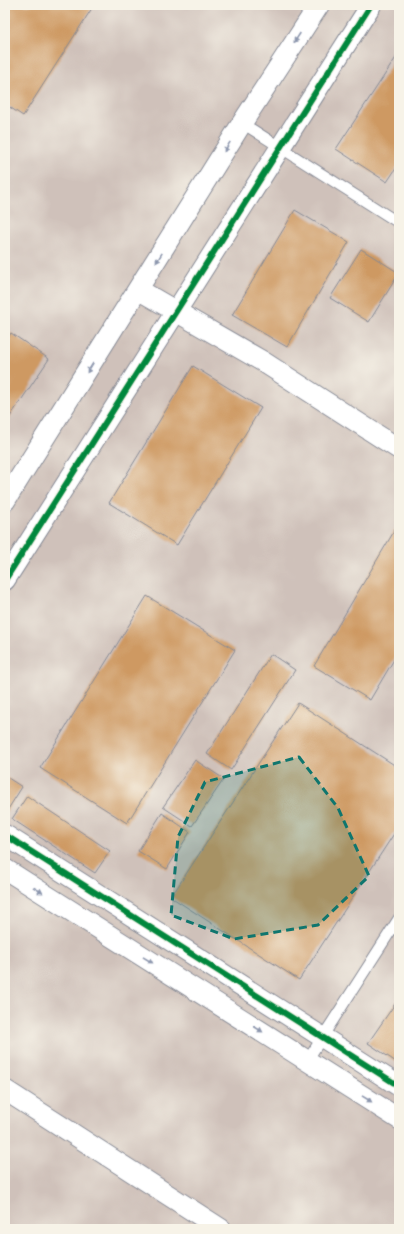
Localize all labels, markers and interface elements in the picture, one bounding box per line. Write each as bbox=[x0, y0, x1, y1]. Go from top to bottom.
one-way arrow bbox=[294, 32, 301, 44]
one-way arrow bbox=[224, 141, 231, 153]
one-way arrow bbox=[155, 253, 163, 263]
one-way arrow bbox=[86, 362, 93, 374]
one-way arrow bbox=[33, 886, 43, 894]
one-way arrow bbox=[142, 956, 154, 963]
one-way arrow bbox=[253, 1025, 263, 1033]
one-way arrow bbox=[362, 1095, 373, 1102]

